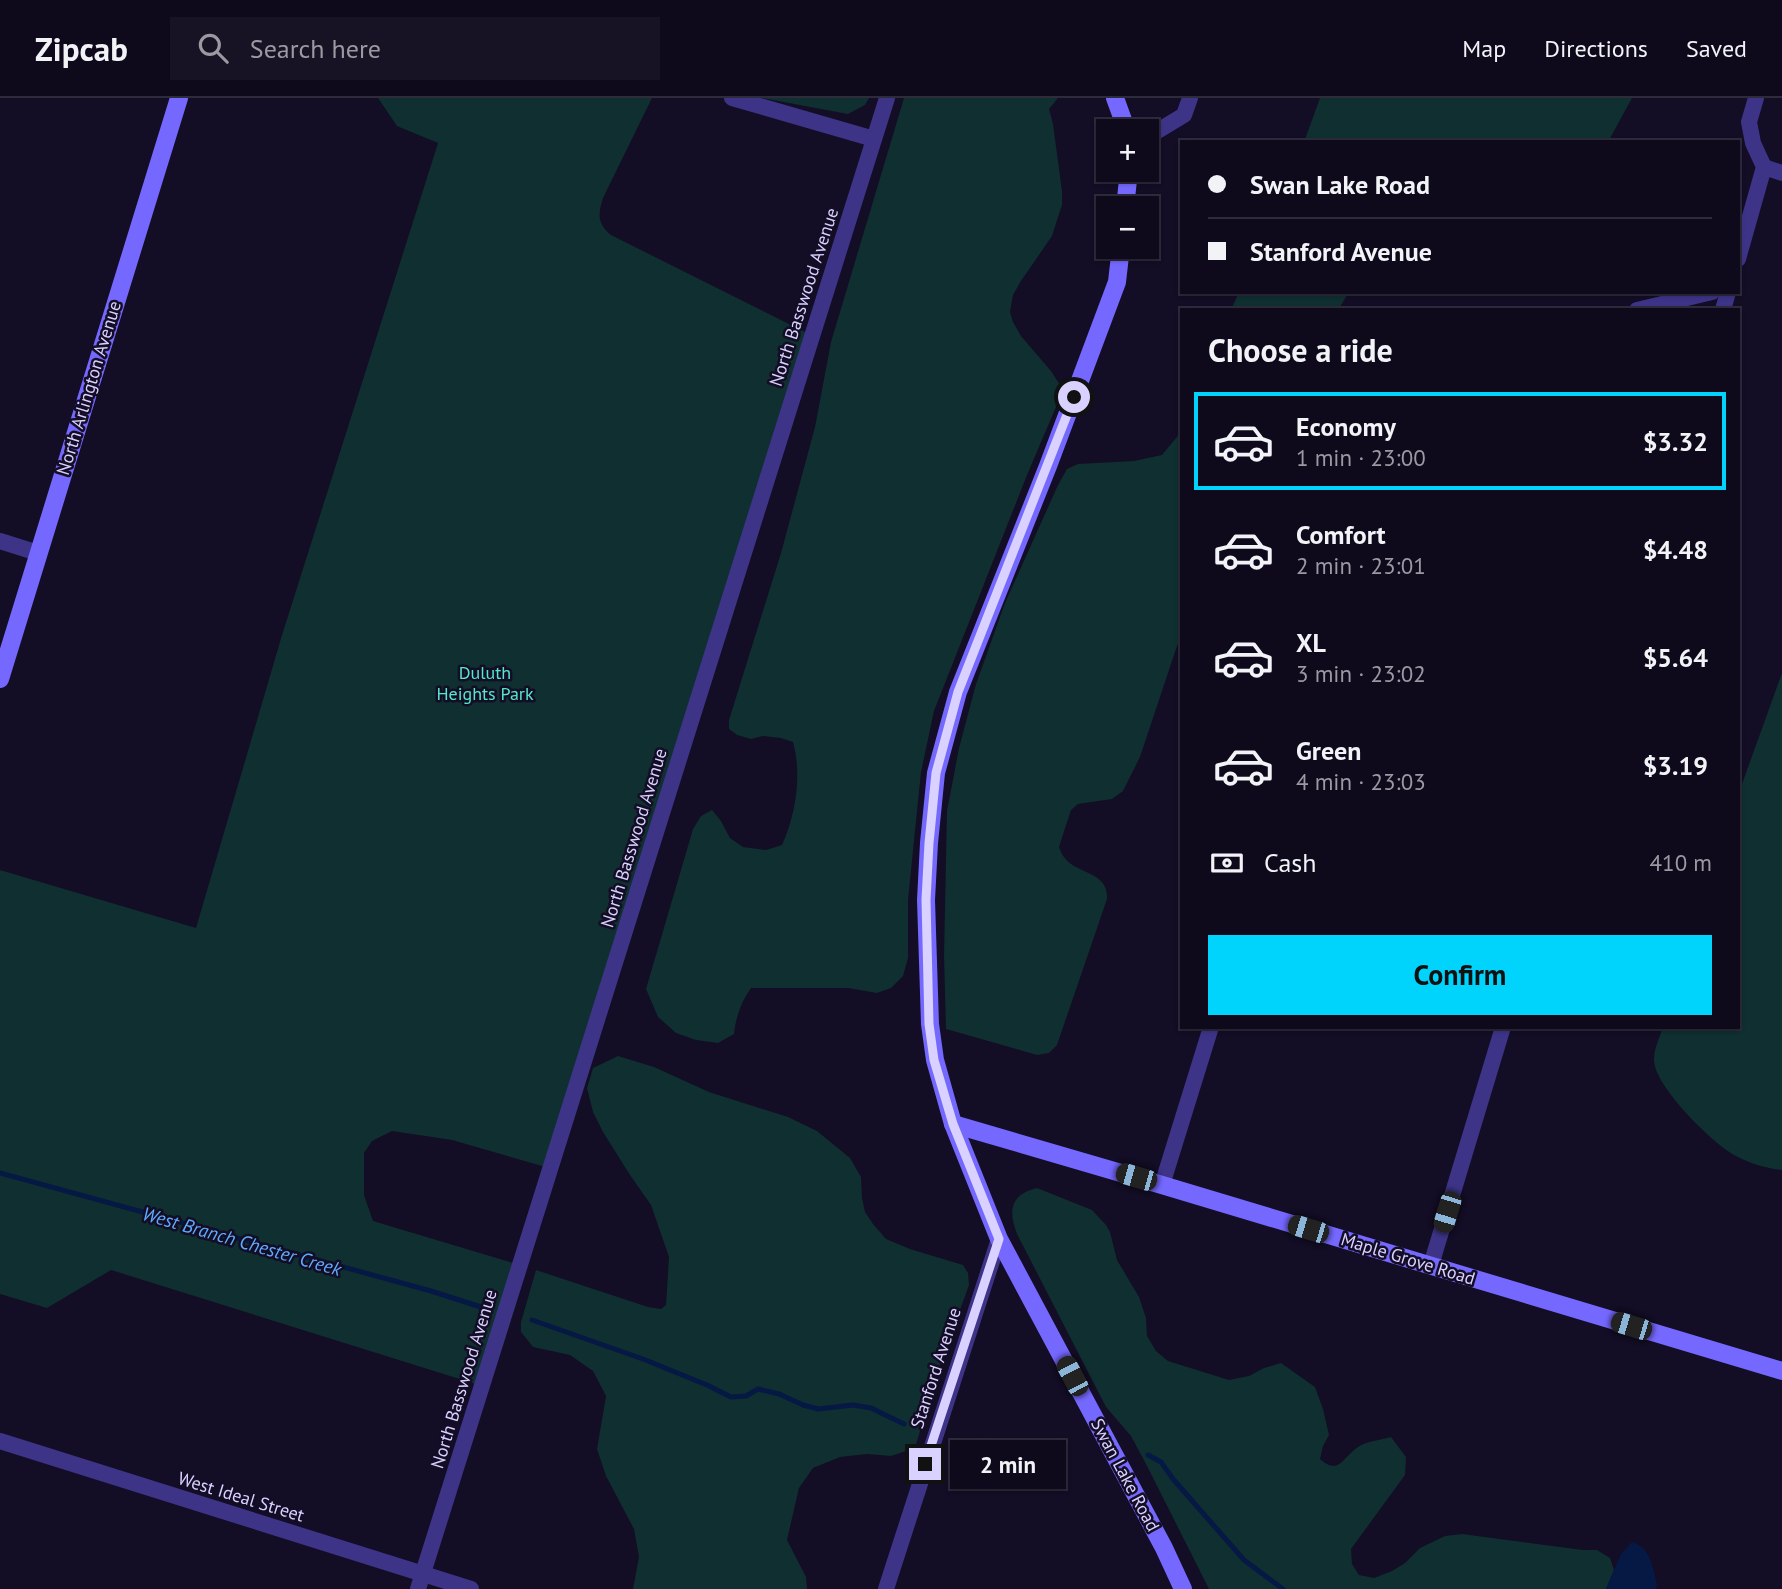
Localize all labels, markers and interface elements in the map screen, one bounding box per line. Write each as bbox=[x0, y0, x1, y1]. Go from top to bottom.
search box bbox=[170, 17, 660, 80]
text: Zipcab bbox=[35, 27, 128, 70]
icon: search bbox=[194, 29, 232, 67]
text: Search here bbox=[250, 32, 381, 65]
text: Map bbox=[1462, 33, 1506, 64]
text: Directions bbox=[1544, 33, 1648, 64]
text: Saved bbox=[1686, 33, 1747, 64]
map controls bbox=[1096, 119, 1159, 259]
button: + bbox=[1096, 119, 1159, 182]
text: Swan Lake Road bbox=[1250, 168, 1430, 201]
button: − bbox=[1096, 196, 1159, 259]
street label: North Basswood Avenue bbox=[764, 205, 843, 389]
text: Stanford Avenue bbox=[1250, 235, 1432, 268]
street label: North Arlington Avenue bbox=[51, 298, 126, 478]
text: Choose a ride bbox=[1208, 329, 1393, 371]
route start bbox=[1058, 381, 1090, 413]
icon: car bbox=[1212, 410, 1275, 473]
text: Economy bbox=[1296, 410, 1396, 443]
text: $3.32 bbox=[1643, 425, 1708, 458]
text: 1 min · 23:00 bbox=[1296, 443, 1426, 472]
icon: car bbox=[1212, 518, 1275, 581]
text: Comfort bbox=[1296, 518, 1386, 551]
text: $4.48 bbox=[1643, 533, 1708, 566]
text: 2 min · 23:01 bbox=[1296, 551, 1426, 580]
icon: car bbox=[1212, 626, 1275, 689]
text: XL bbox=[1296, 626, 1326, 659]
text: $5.64 bbox=[1643, 641, 1708, 674]
text: 3 min · 23:02 bbox=[1296, 659, 1426, 688]
park label: Duluth Heights Park bbox=[436, 661, 534, 705]
icon: car bbox=[1212, 734, 1275, 797]
text: Green bbox=[1296, 734, 1361, 767]
street label: North Basswood Avenue bbox=[595, 745, 672, 930]
text: $3.19 bbox=[1643, 749, 1708, 782]
text: 4 min · 23:03 bbox=[1296, 767, 1426, 796]
icon: cash bbox=[1208, 844, 1246, 882]
text: Cash bbox=[1264, 846, 1316, 879]
text: 410 m bbox=[1650, 848, 1712, 877]
button: Confirm bbox=[1208, 935, 1712, 1015]
car bbox=[1113, 1161, 1160, 1193]
car bbox=[1431, 1189, 1464, 1235]
water label: West Branch Chester Creek bbox=[140, 1201, 346, 1281]
car bbox=[1285, 1213, 1332, 1245]
street label: Maple Grove Road bbox=[1338, 1227, 1478, 1290]
street label: North Basswood Avenue bbox=[425, 1286, 502, 1471]
street label: Stanford Avenue bbox=[905, 1304, 966, 1431]
car bbox=[1608, 1310, 1655, 1342]
car bbox=[1053, 1353, 1092, 1399]
street label: Swan Lake Road bbox=[1086, 1414, 1165, 1535]
callout: 2 min bbox=[950, 1440, 1065, 1488]
route end bbox=[909, 1448, 941, 1480]
text: 2 min bbox=[980, 1450, 1036, 1479]
street label: West Ideal Street bbox=[175, 1466, 307, 1527]

